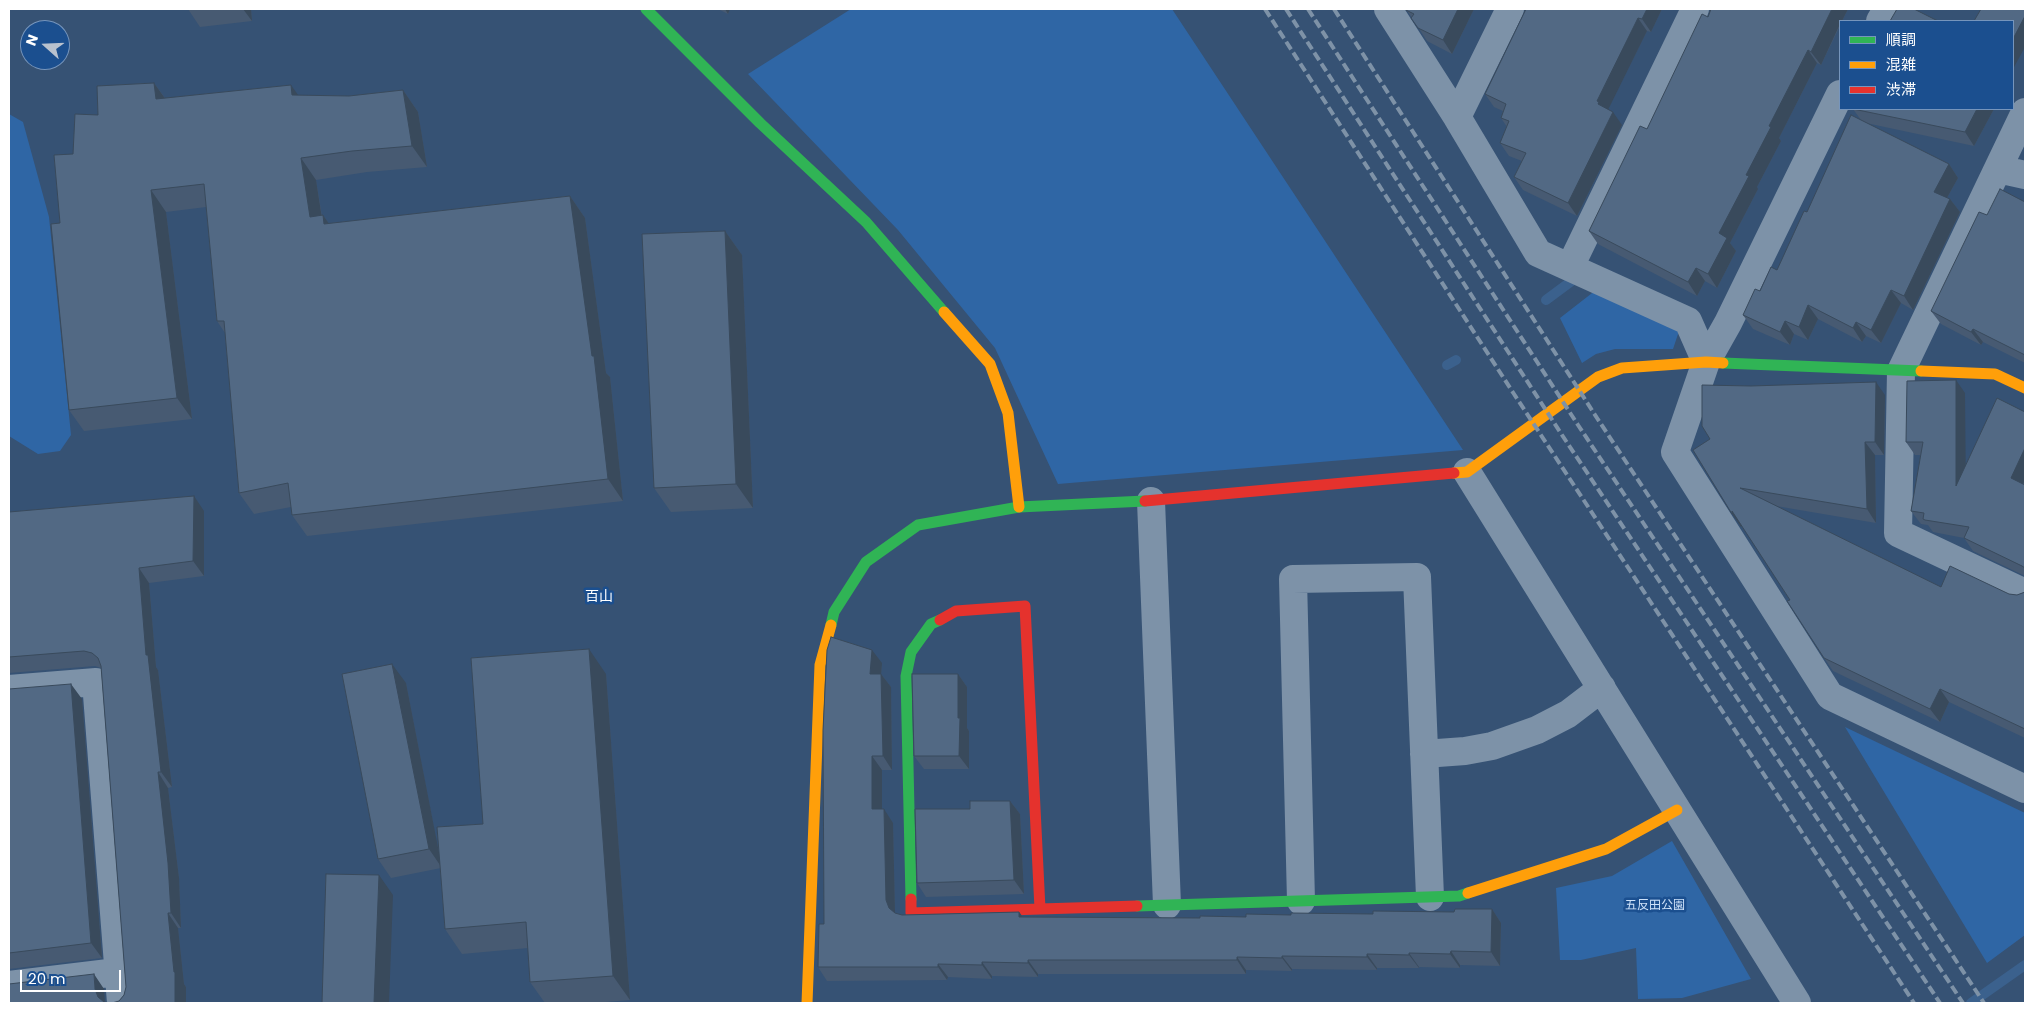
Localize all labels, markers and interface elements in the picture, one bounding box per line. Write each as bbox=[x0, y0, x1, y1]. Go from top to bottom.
north arrow bbox=[20, 20, 70, 70]
legend bbox=[1839, 20, 2014, 110]
text: 順調 bbox=[1886, 29, 1916, 50]
text: N bbox=[21, 32, 43, 49]
text: 混雑 bbox=[1886, 54, 1916, 75]
text: 渋滞 bbox=[1886, 79, 1916, 100]
district label: 百山 bbox=[585, 589, 613, 605]
park label: 五反田公園 bbox=[1625, 899, 1685, 913]
scale bar bbox=[22, 960, 124, 992]
text: 20 m bbox=[28, 968, 66, 989]

